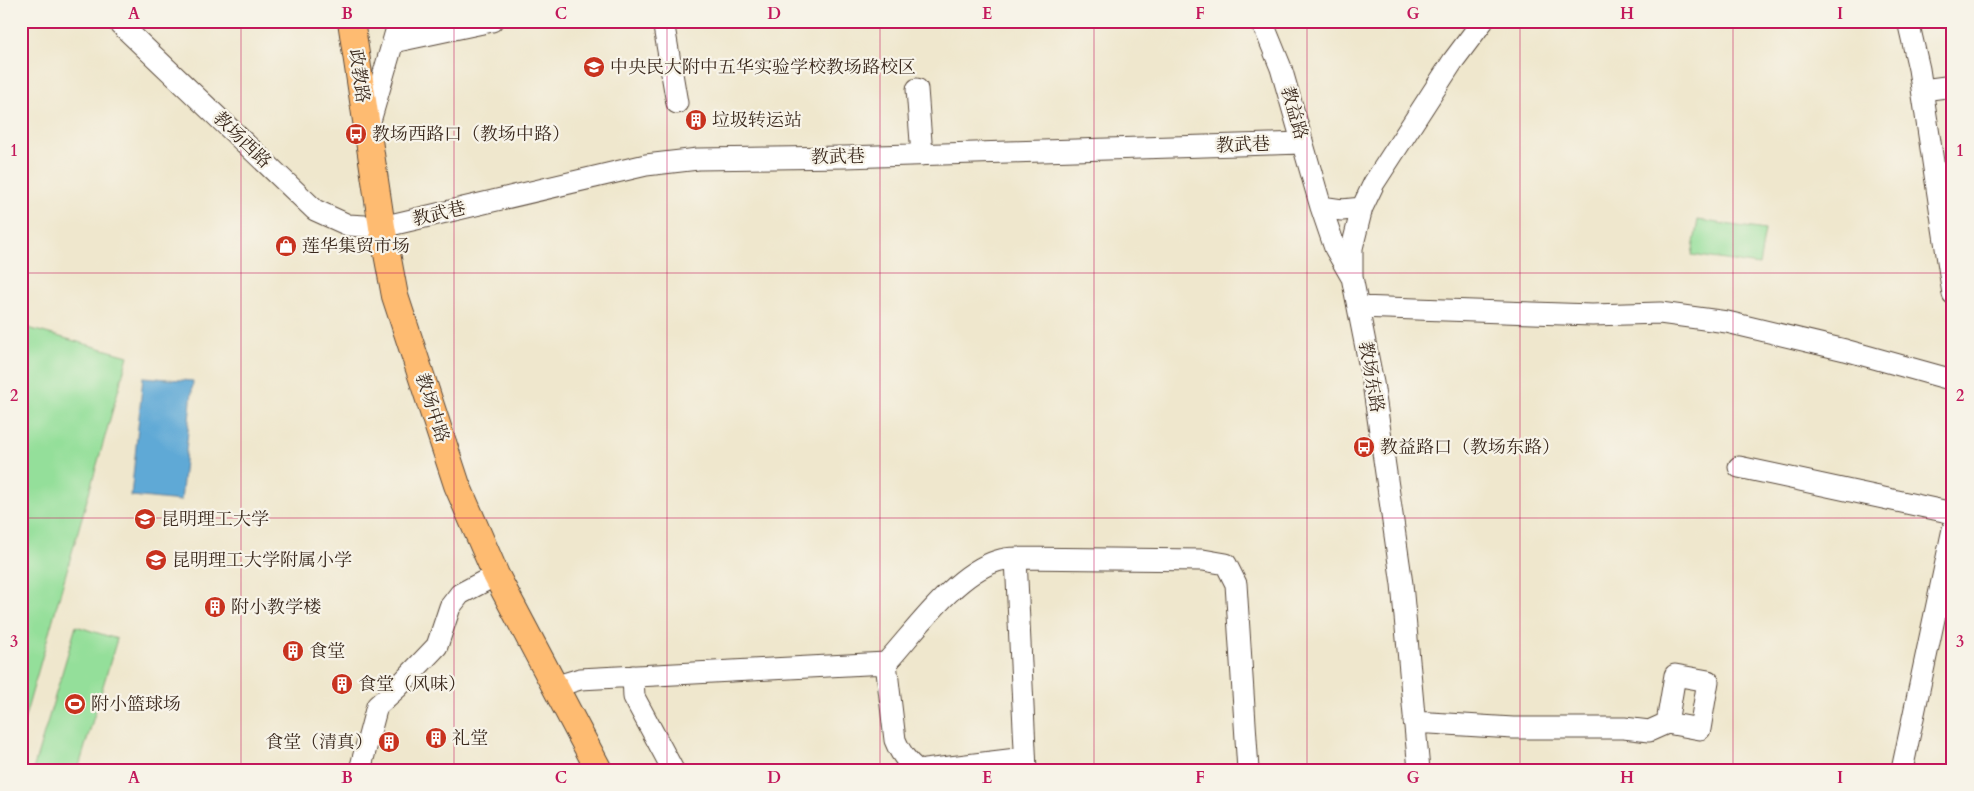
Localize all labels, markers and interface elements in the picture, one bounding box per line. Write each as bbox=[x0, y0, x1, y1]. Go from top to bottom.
text: A bbox=[128, 3, 140, 25]
text: B bbox=[341, 3, 353, 25]
text: C bbox=[555, 3, 567, 25]
text: D bbox=[767, 3, 781, 25]
text: E bbox=[982, 3, 992, 25]
text: F bbox=[1195, 3, 1205, 25]
text: G bbox=[1406, 3, 1420, 25]
text: H bbox=[1620, 3, 1634, 25]
text: I bbox=[1837, 3, 1843, 25]
street label: 政教路 bbox=[343, 48, 375, 104]
school or university icon: 中央民大附中五华实验学校教场路校区 bbox=[582, 55, 606, 79]
place label: 中央民大附中五华实验学校教场路校区 bbox=[610, 55, 916, 80]
street label: 教益路 bbox=[1275, 84, 1313, 142]
street label: 教场西路 bbox=[207, 106, 277, 174]
building icon: 垃圾转运站 bbox=[684, 108, 708, 132]
place label: 垃圾转运站 bbox=[712, 108, 802, 133]
bus stop icon: 教场西路口（教场中路） bbox=[344, 122, 368, 146]
place label: 教场西路口（教场中路） bbox=[372, 122, 570, 147]
street label: 教武巷 bbox=[1216, 132, 1270, 158]
text: 1 bbox=[10, 140, 18, 162]
text: 1 bbox=[1956, 140, 1964, 162]
street label: 教武巷 bbox=[811, 144, 865, 170]
street label: 教武巷 bbox=[410, 196, 468, 232]
shop icon: 莲华集贸市场 bbox=[274, 234, 298, 258]
place label: 莲华集贸市场 bbox=[302, 234, 410, 259]
street label: 教场东路 bbox=[1352, 339, 1390, 415]
street label: 教场中路 bbox=[409, 370, 455, 446]
text: 2 bbox=[10, 385, 18, 407]
text: 2 bbox=[1956, 385, 1964, 407]
bus stop icon: 教益路口（教场东路） bbox=[1352, 435, 1376, 459]
place label: 教益路口（教场东路） bbox=[1380, 435, 1560, 460]
school or university icon: 昆明理工大学 bbox=[133, 507, 157, 531]
place label: 昆明理工大学 bbox=[161, 507, 269, 532]
school or university icon: 昆明理工大学附属小学 bbox=[144, 548, 168, 572]
place label: 昆明理工大学附属小学 bbox=[172, 548, 352, 573]
building icon: 附小教学楼 bbox=[203, 595, 227, 619]
place label: 附小教学楼 bbox=[231, 595, 321, 620]
text: 3 bbox=[10, 631, 18, 653]
text: 3 bbox=[1956, 631, 1964, 653]
building icon: 食堂 bbox=[281, 639, 305, 663]
place label: 食堂 bbox=[309, 639, 345, 664]
building icon: 食堂（风味） bbox=[330, 672, 354, 696]
place label: 食堂（风味） bbox=[358, 672, 466, 697]
sports icon: 附小篮球场 bbox=[63, 692, 87, 716]
place label: 附小篮球场 bbox=[91, 692, 181, 717]
building icon: 礼堂 bbox=[424, 726, 448, 750]
place label: 礼堂 bbox=[452, 726, 488, 751]
place label: 食堂（清真） bbox=[265, 730, 373, 755]
building icon: 食堂（清真） bbox=[377, 730, 401, 754]
text: A bbox=[128, 767, 140, 789]
text: B bbox=[341, 767, 353, 789]
text: C bbox=[555, 767, 567, 789]
text: D bbox=[767, 767, 781, 789]
text: E bbox=[982, 767, 992, 789]
text: F bbox=[1195, 767, 1205, 789]
text: G bbox=[1406, 767, 1420, 789]
text: H bbox=[1620, 767, 1634, 789]
text: I bbox=[1837, 767, 1843, 789]

